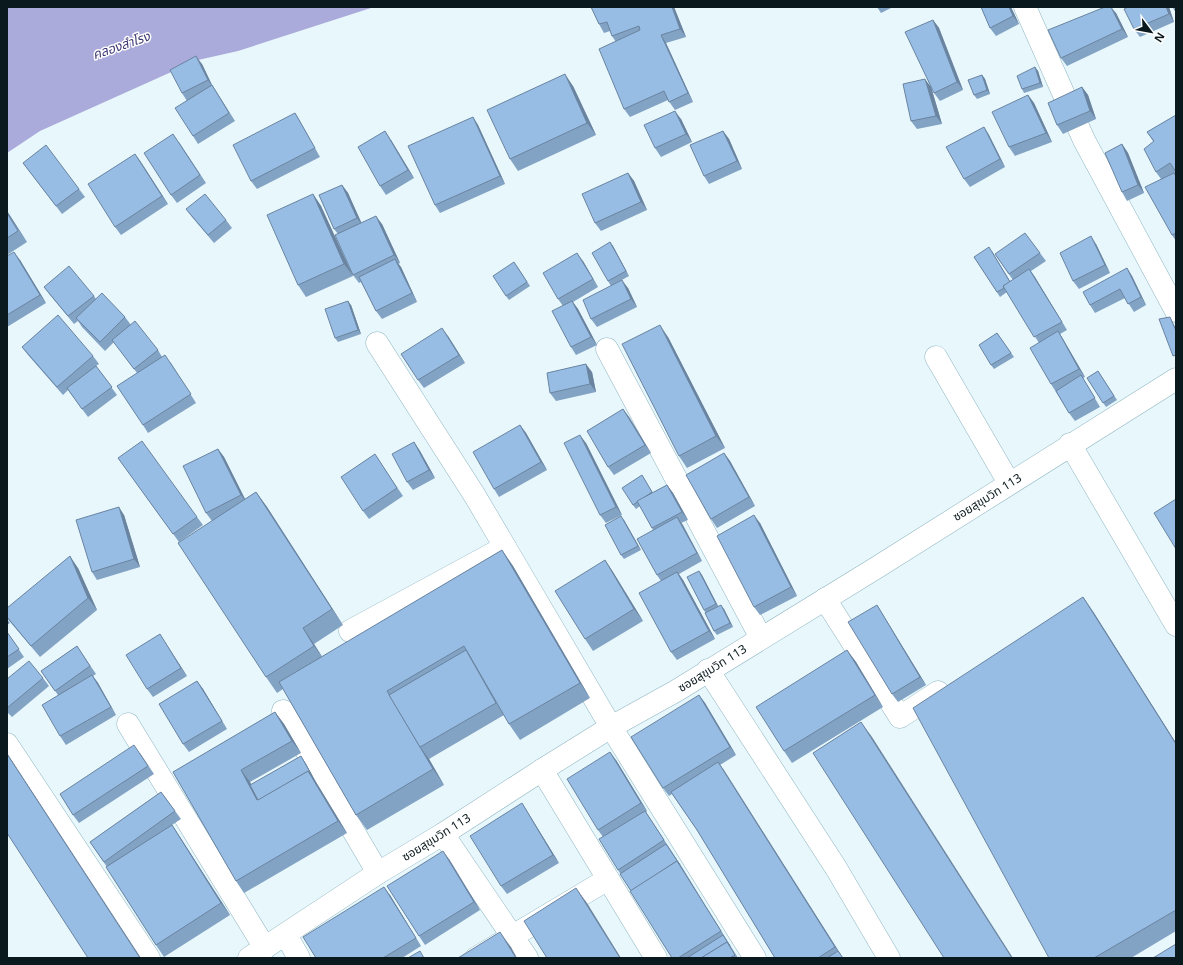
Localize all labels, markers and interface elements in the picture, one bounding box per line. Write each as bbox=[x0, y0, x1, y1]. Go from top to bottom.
north arrow bbox=[1131, 12, 1171, 52]
water label: คลองสำโรง bbox=[90, 26, 153, 63]
text: N bbox=[1151, 30, 1169, 45]
street label: ซอยสุขุมวิท 113 bbox=[949, 469, 1025, 525]
street label: ซอยสุขุมวิท 113 bbox=[674, 640, 750, 696]
street label: ซอยสุขุมวิท 113 bbox=[398, 809, 474, 865]

